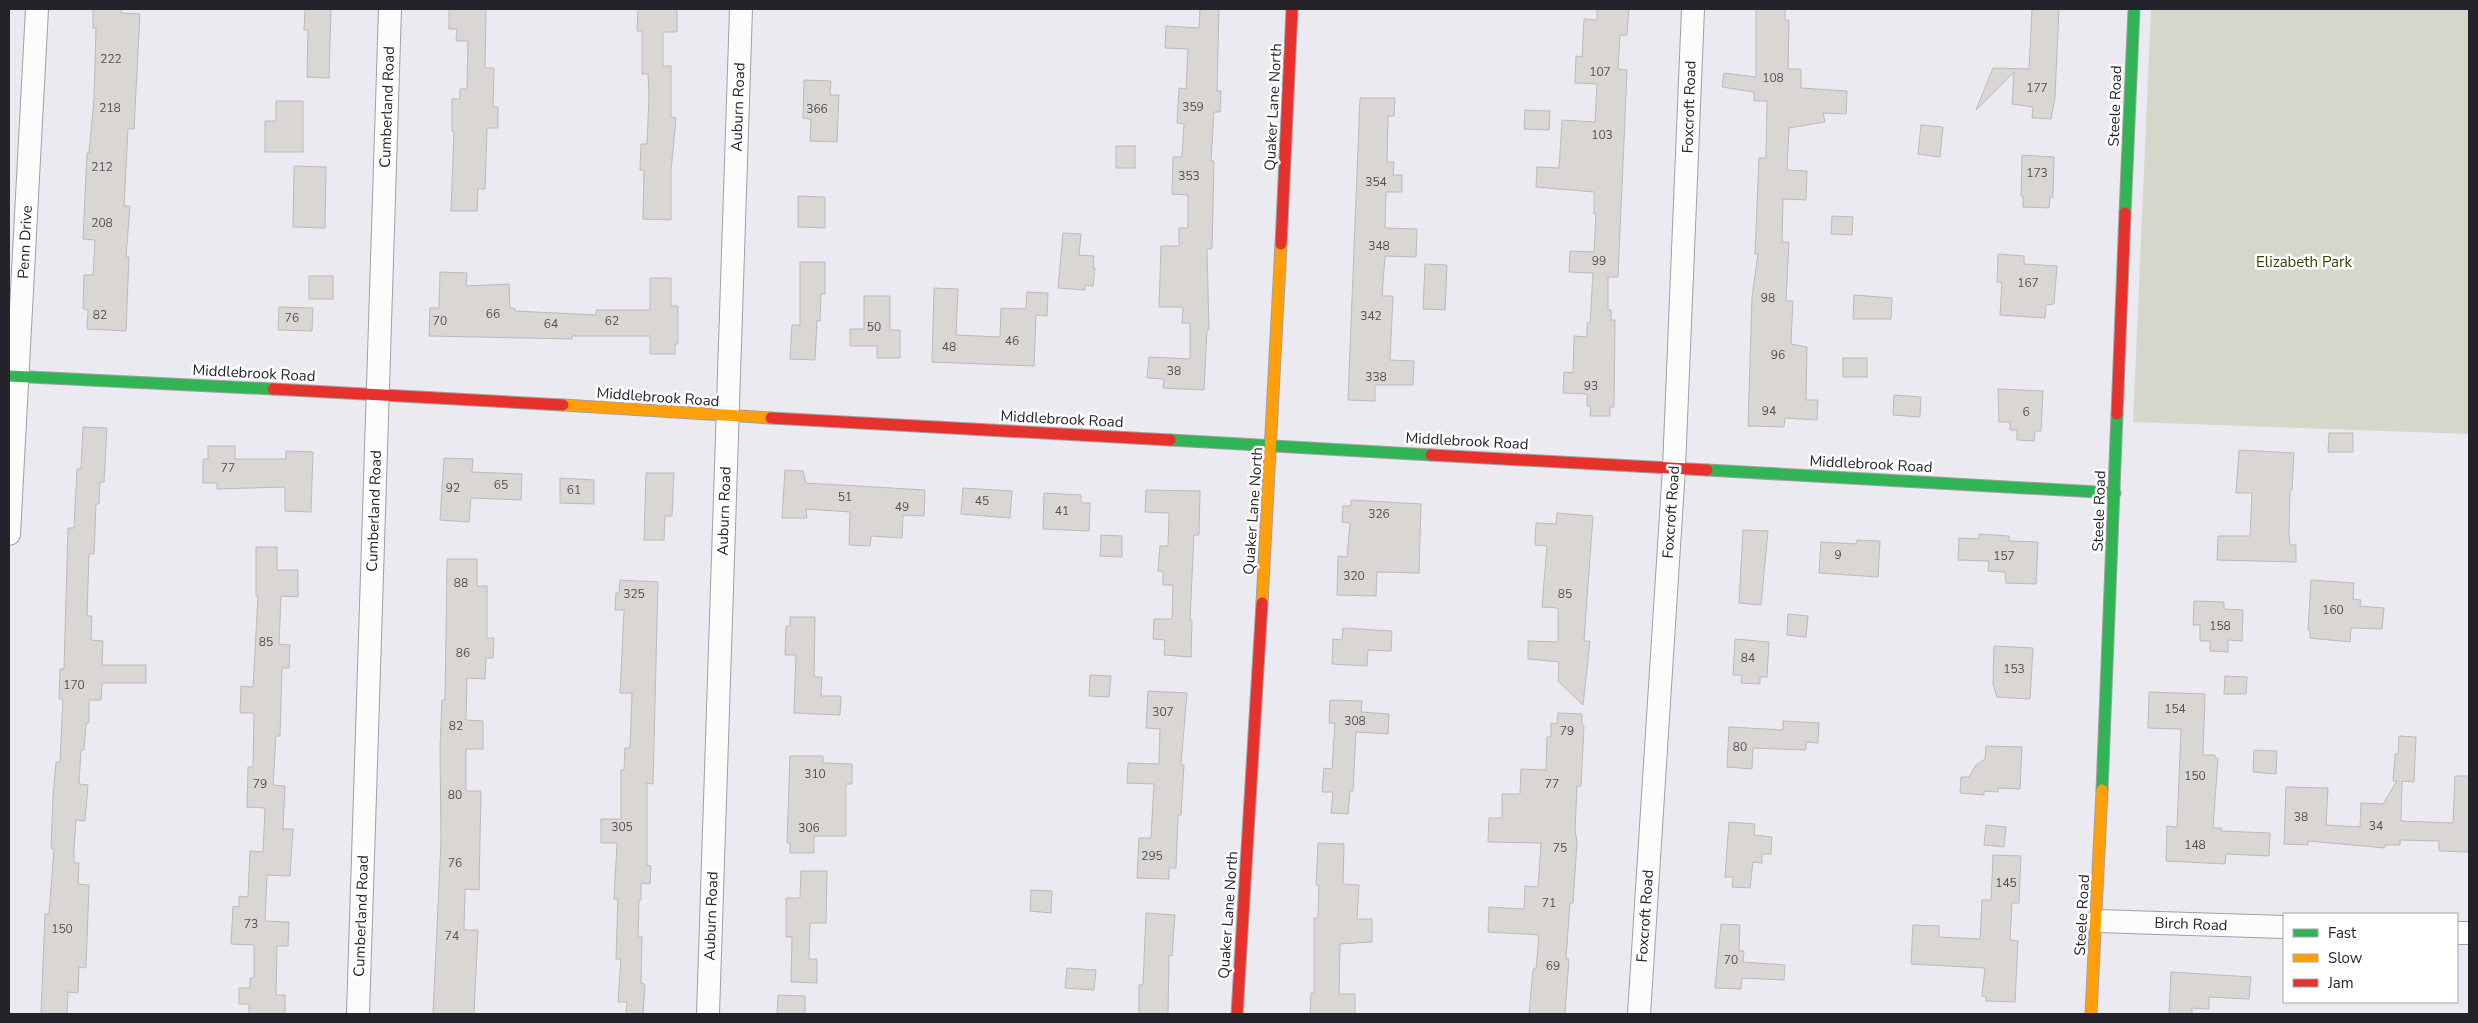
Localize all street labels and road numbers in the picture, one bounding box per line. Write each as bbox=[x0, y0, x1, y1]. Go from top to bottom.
street label: Quaker Lane North bbox=[1260, 43, 1286, 171]
street label: Cumberland Road bbox=[375, 46, 399, 168]
street label: Foxcroft Road bbox=[1677, 60, 1701, 154]
street label: Auburn Road bbox=[726, 62, 750, 152]
street label: Steele Road bbox=[2104, 65, 2126, 147]
street label: Penn Drive bbox=[13, 205, 37, 279]
street label: Middlebrook Road bbox=[192, 360, 316, 386]
street label: Middlebrook Road bbox=[596, 383, 720, 411]
street label: Middlebrook Road bbox=[1000, 406, 1124, 432]
street label: Middlebrook Road bbox=[1405, 428, 1529, 454]
street label: Quaker Lane North bbox=[1239, 447, 1267, 575]
street label: Cumberland Road bbox=[362, 450, 386, 572]
street label: Middlebrook Road bbox=[1809, 451, 1933, 477]
street label: Foxcroft Road bbox=[1658, 465, 1684, 559]
street label: Auburn Road bbox=[712, 466, 736, 556]
street label: Steele Road bbox=[2088, 470, 2110, 552]
street label: Quaker Lane North bbox=[1214, 851, 1242, 979]
street label: Cumberland Road bbox=[349, 855, 373, 977]
street label: Foxcroft Road bbox=[1632, 869, 1658, 963]
street label: Auburn Road bbox=[699, 871, 723, 961]
street label: Steele Road bbox=[2070, 874, 2094, 956]
street label: Birch Road bbox=[2154, 913, 2228, 935]

